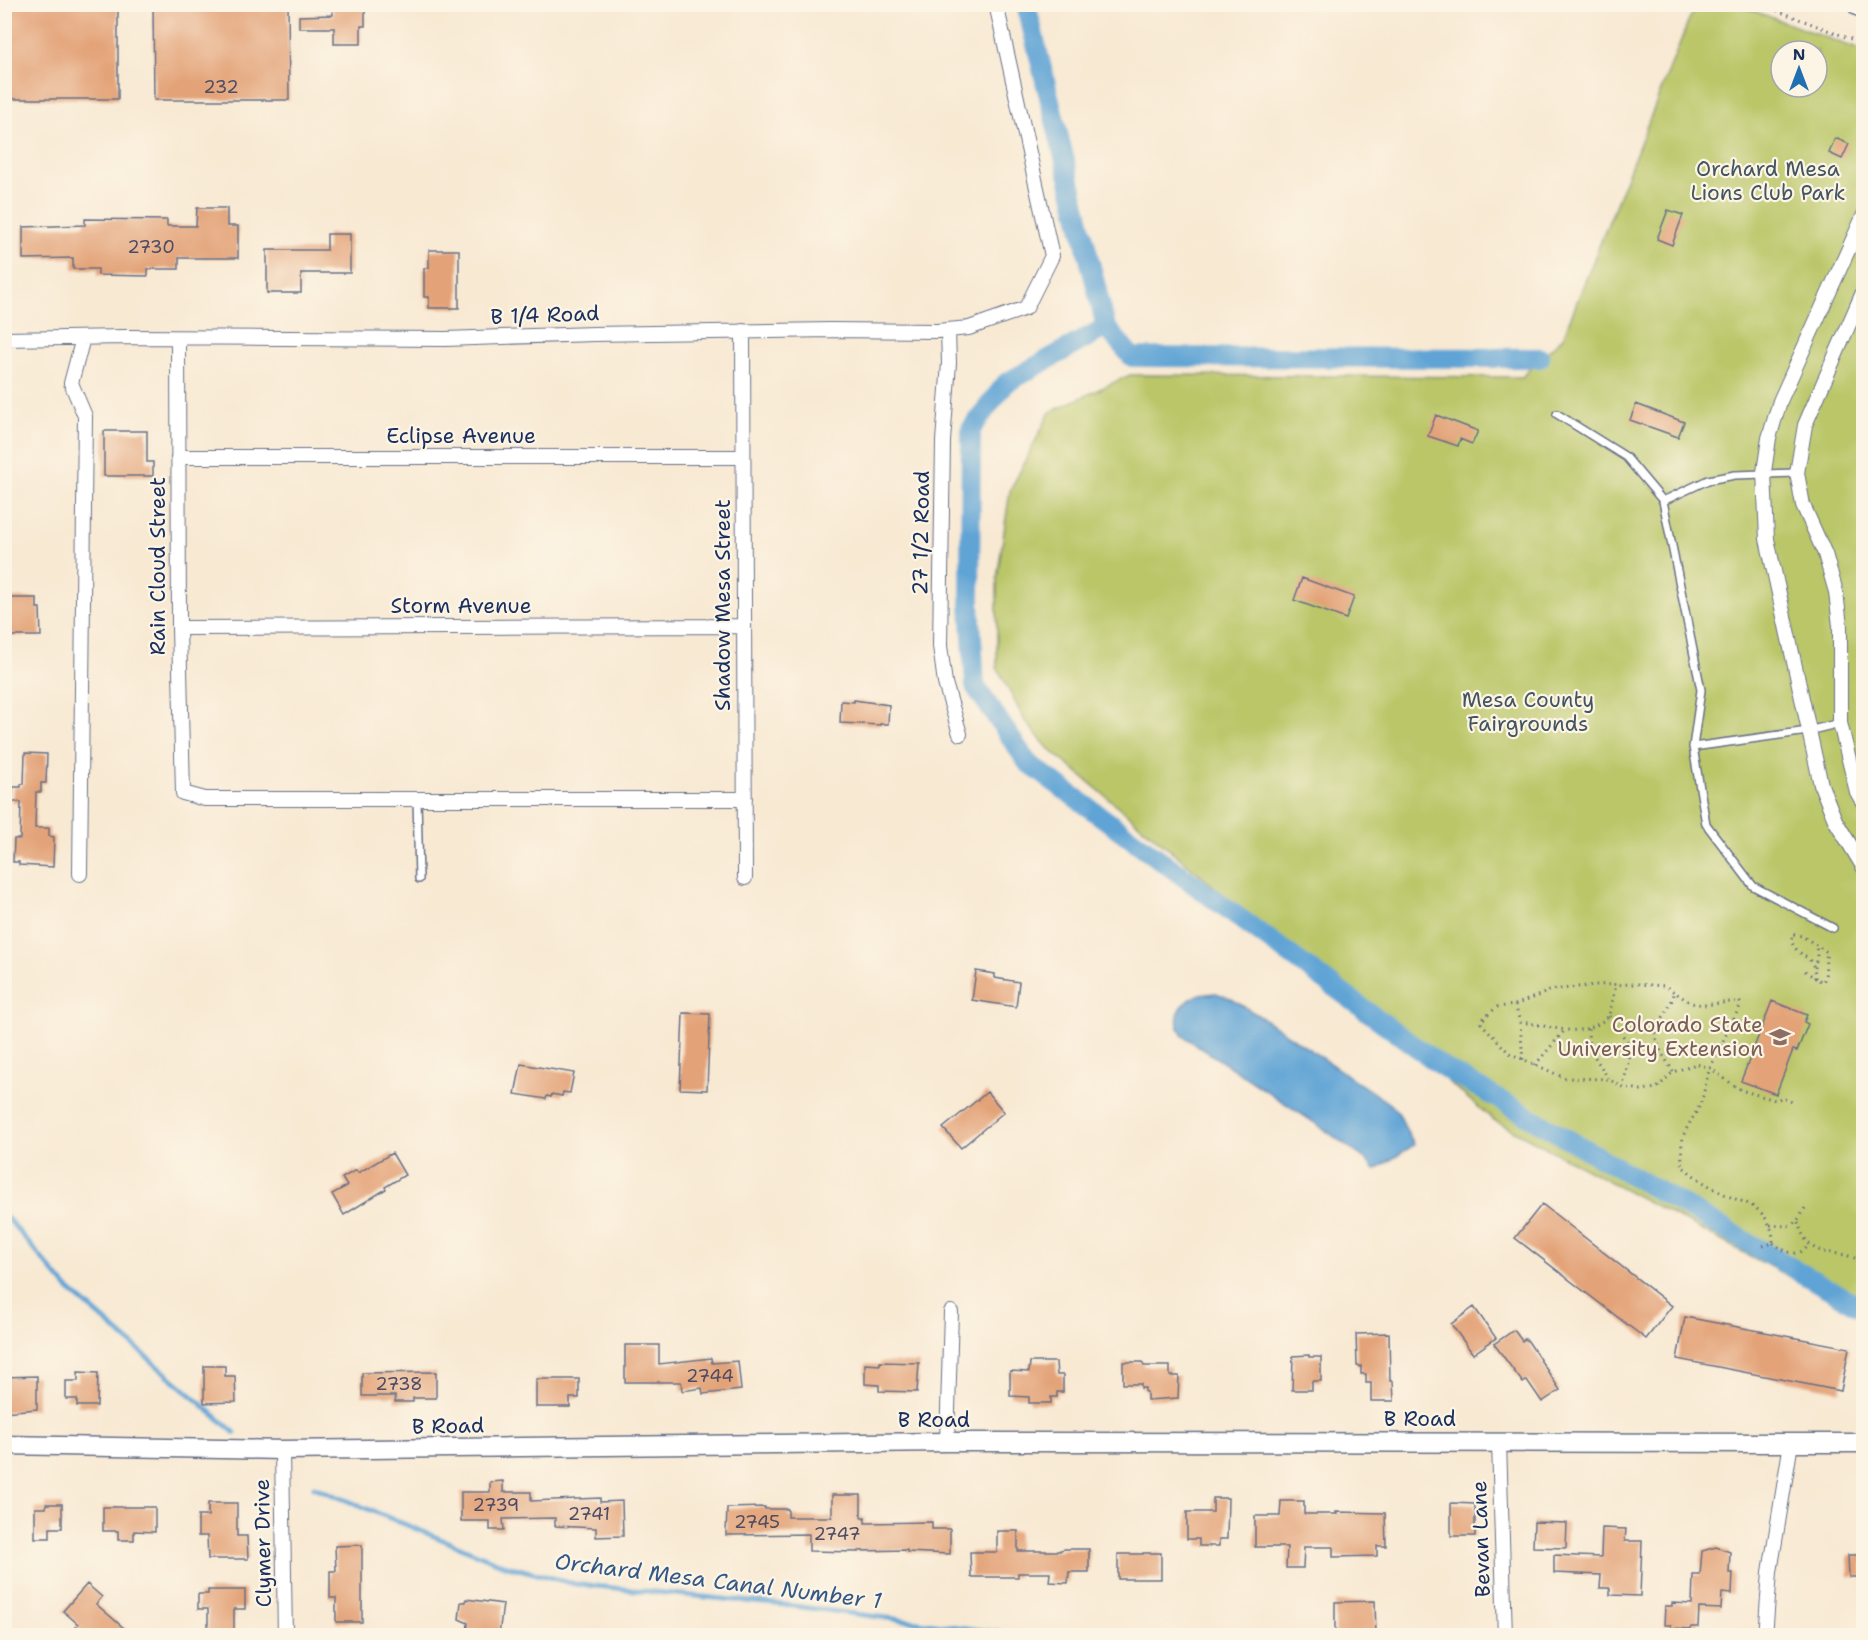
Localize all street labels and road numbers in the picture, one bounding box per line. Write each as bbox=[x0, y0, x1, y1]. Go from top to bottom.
street label: B 1/4 Road bbox=[490, 299, 600, 331]
street label: Eclipse Avenue bbox=[386, 422, 536, 450]
street label: 27 1/2 Road bbox=[906, 470, 936, 596]
street label: Rain Cloud Street bbox=[144, 477, 172, 655]
street label: Shadow Mesa Street bbox=[709, 499, 737, 711]
street label: Storm Avenue bbox=[390, 592, 532, 620]
street label: B Road bbox=[1384, 1405, 1456, 1433]
street label: B Road bbox=[898, 1406, 970, 1434]
street label: B Road bbox=[412, 1411, 484, 1441]
street label: Clymer Drive bbox=[248, 1478, 278, 1608]
street label: Bevan Lane bbox=[1465, 1480, 1497, 1598]

